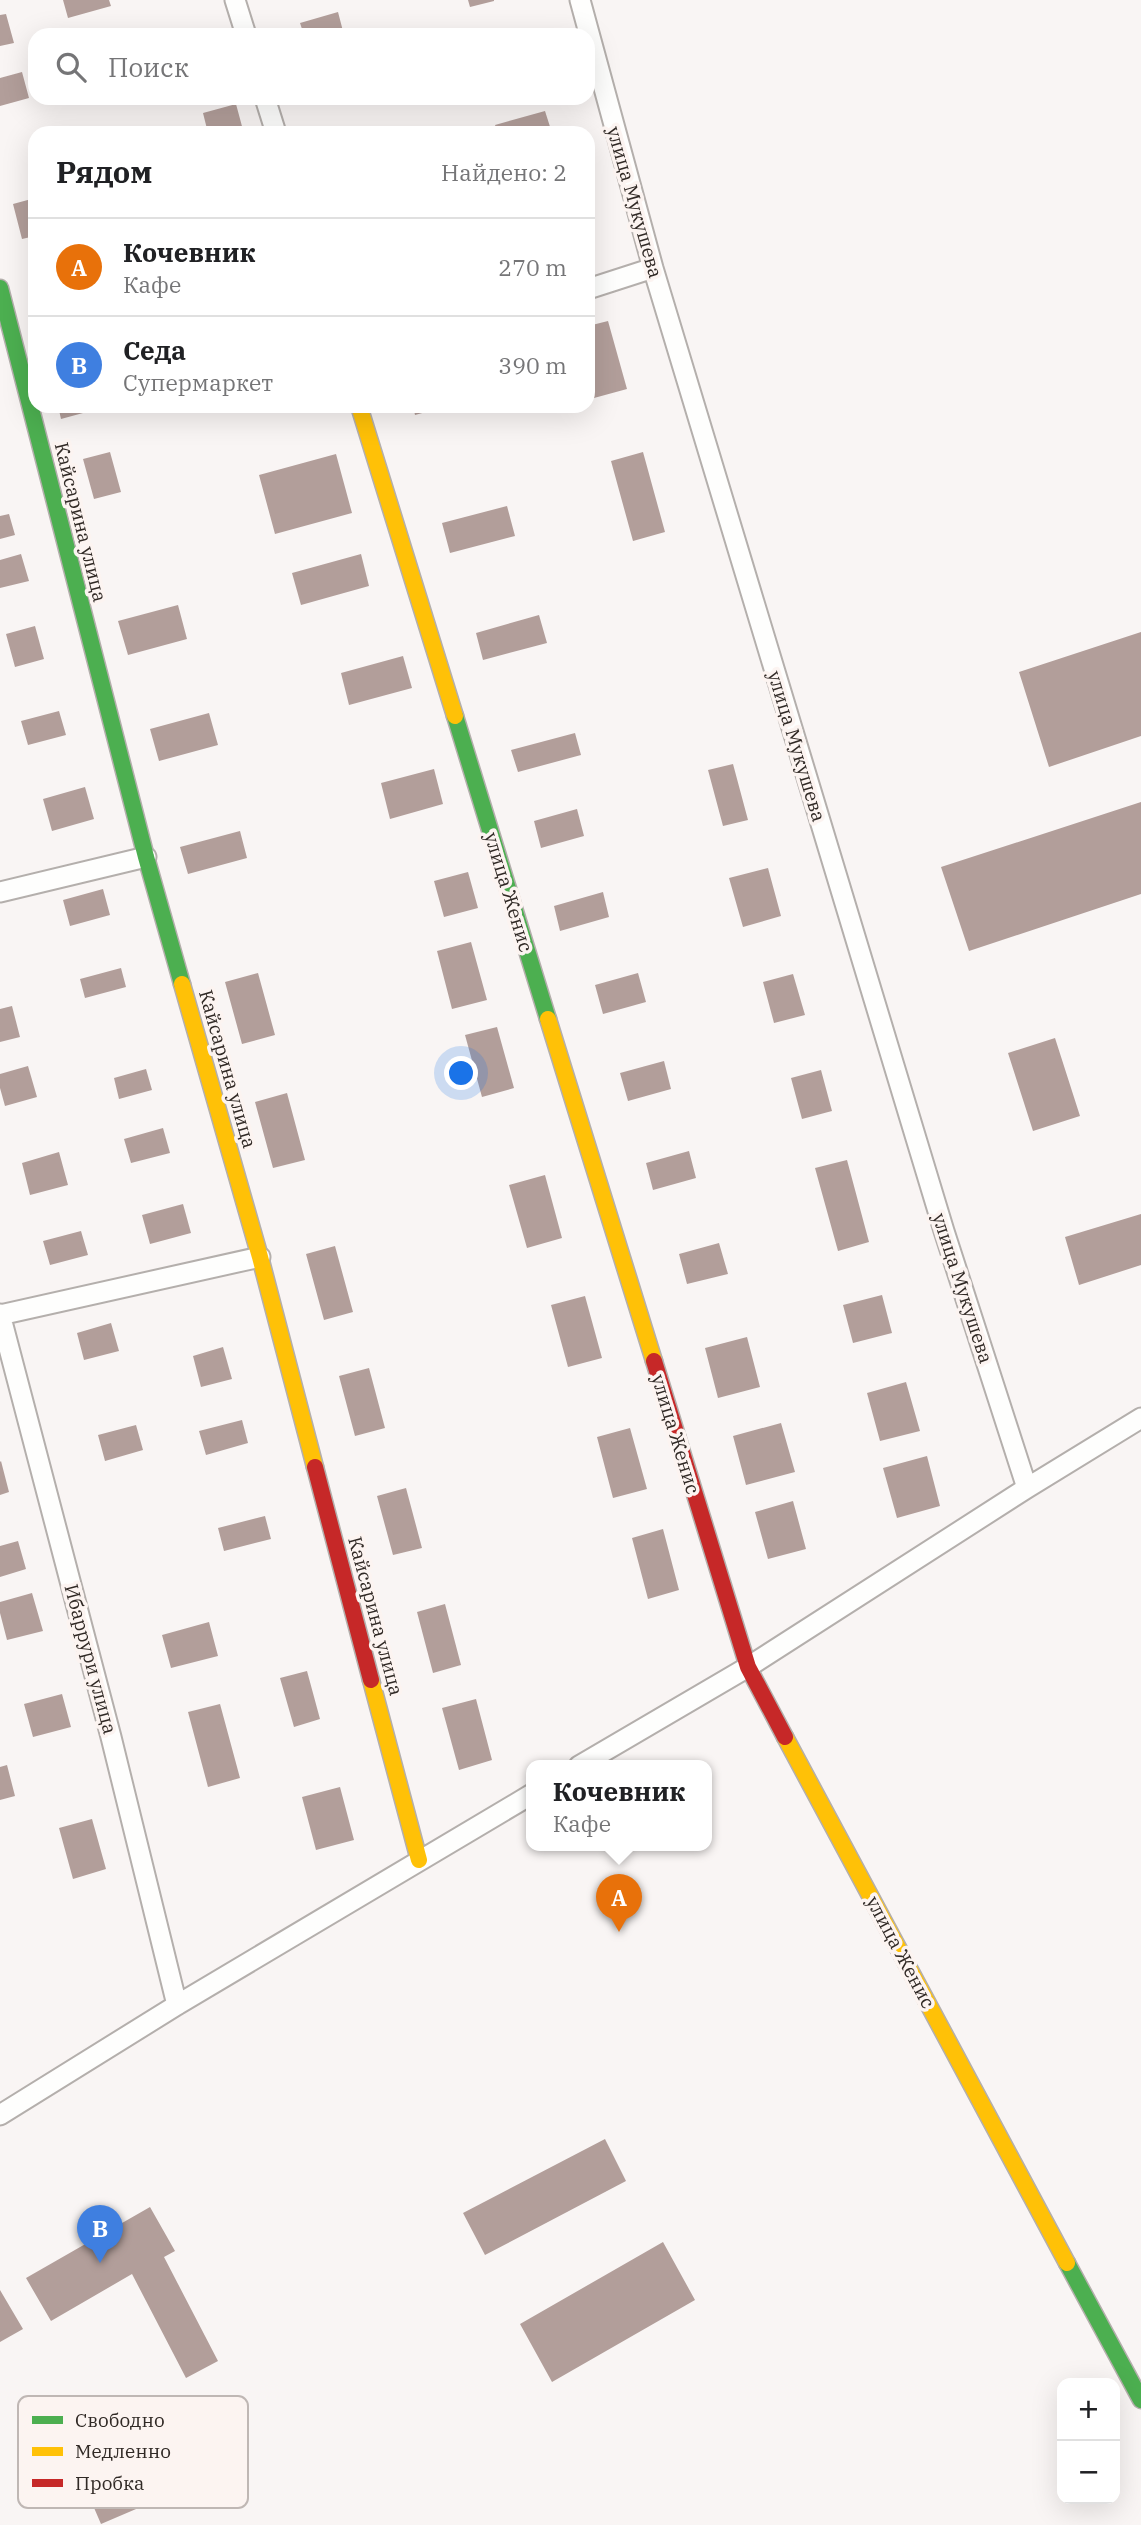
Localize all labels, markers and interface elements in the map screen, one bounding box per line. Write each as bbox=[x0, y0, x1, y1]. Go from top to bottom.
search box bbox=[28, 28, 595, 105]
icon: search bbox=[52, 48, 90, 86]
text: Поиск bbox=[108, 50, 189, 84]
street label: улица Мукушева bbox=[602, 123, 668, 281]
text: Рядом bbox=[56, 152, 152, 191]
text: Найдено: 2 bbox=[441, 157, 567, 187]
text: Кочевник bbox=[123, 235, 255, 269]
text: A bbox=[71, 252, 87, 282]
text: 270 m bbox=[498, 252, 567, 282]
text: Кафе bbox=[123, 269, 181, 299]
text: Седа bbox=[123, 333, 186, 367]
text: B bbox=[71, 350, 87, 380]
text: 390 m bbox=[498, 350, 567, 380]
text: Супермаркет bbox=[123, 367, 273, 397]
street label: Кайсарина улица bbox=[50, 440, 112, 604]
street label: улица Мукушева bbox=[763, 668, 831, 824]
street label: улица Женис bbox=[479, 829, 539, 955]
street label: Кайсарина улица bbox=[194, 987, 262, 1151]
your location bbox=[444, 1056, 478, 1090]
street label: улица Мукушева bbox=[927, 1210, 999, 1366]
street label: улица Женис bbox=[646, 1371, 706, 1497]
street label: Кайсарина улица bbox=[343, 1534, 409, 1698]
street label: Ибаррури улица bbox=[59, 1581, 123, 1737]
popup bbox=[526, 1760, 712, 1851]
text: Кочевник bbox=[553, 1774, 685, 1808]
text: Кафе bbox=[553, 1808, 611, 1838]
pin: A bbox=[596, 1874, 642, 1932]
street label: улица Женис bbox=[861, 1892, 941, 2013]
pin: B bbox=[77, 2205, 123, 2263]
map controls bbox=[1057, 2378, 1120, 2504]
button: + bbox=[1057, 2378, 1120, 2441]
legend bbox=[18, 2396, 248, 2508]
text: Свободно bbox=[75, 2408, 165, 2432]
text: Медленно bbox=[75, 2439, 171, 2463]
button: − bbox=[1057, 2441, 1120, 2504]
text: Пробка bbox=[75, 2471, 144, 2495]

